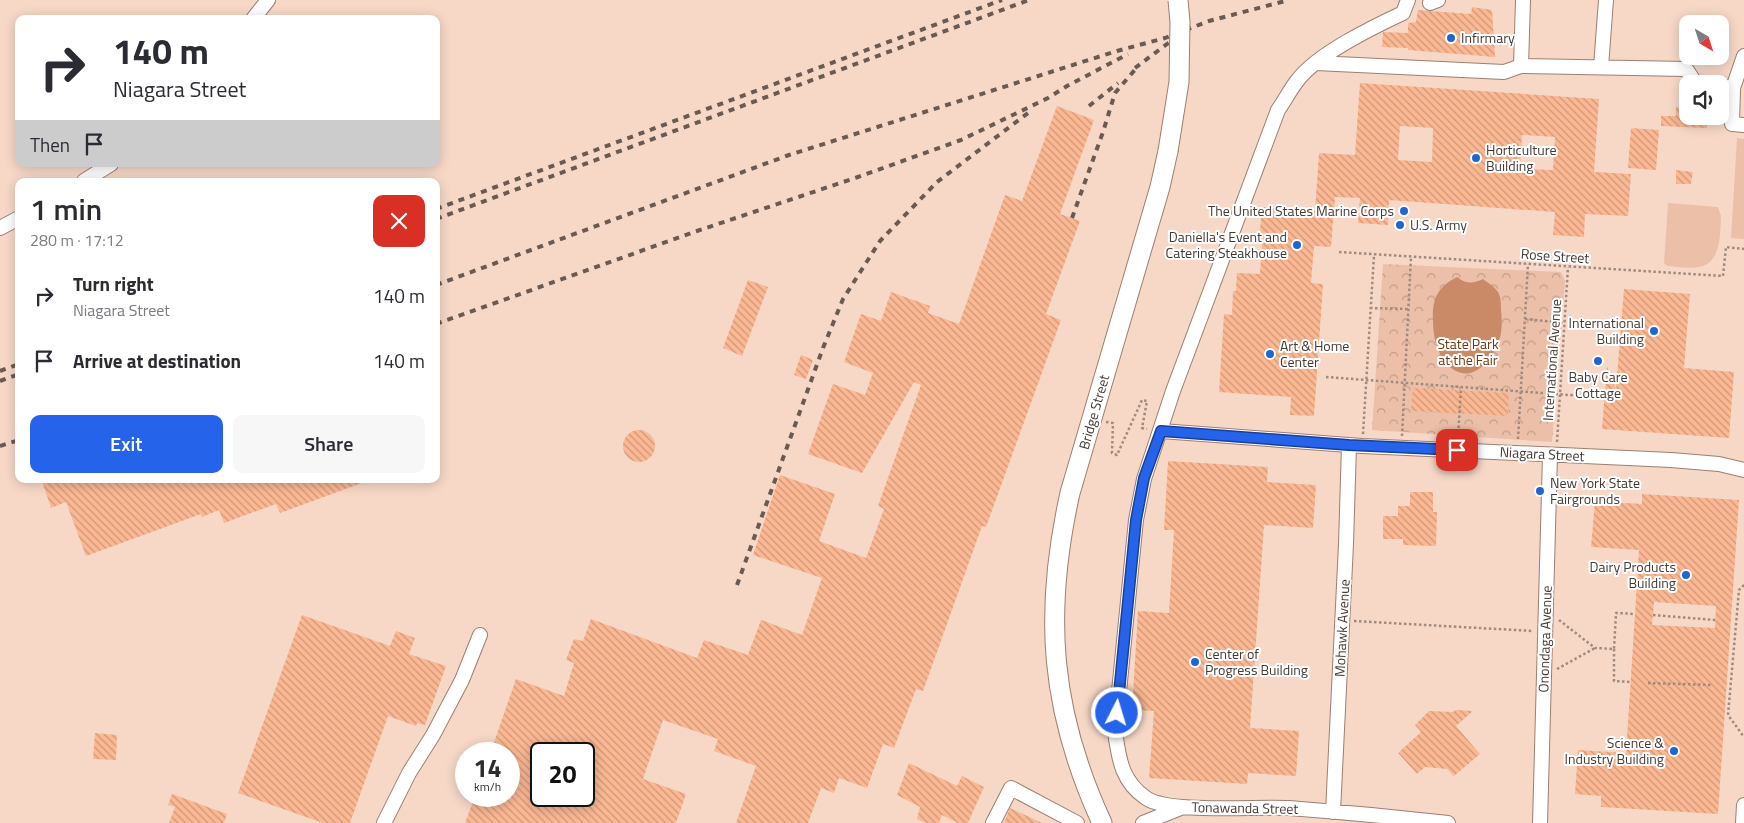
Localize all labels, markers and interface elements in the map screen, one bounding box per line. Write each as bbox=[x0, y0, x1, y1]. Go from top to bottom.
north arrow bbox=[1679, 15, 1729, 65]
map controls bbox=[1679, 15, 1729, 125]
text: 140 m bbox=[113, 24, 209, 78]
place label: Infirmary bbox=[1461, 27, 1515, 48]
marker: Infirmary bbox=[1445, 32, 1457, 44]
icon: right bbox=[30, 35, 95, 100]
text: Niagara Street bbox=[113, 72, 246, 106]
button: sound bbox=[1679, 75, 1729, 125]
text: Then bbox=[30, 130, 70, 159]
icon: arrive bbox=[80, 130, 108, 158]
place label: Horticulture Building bbox=[1486, 139, 1557, 176]
marker: Horticulture Building bbox=[1470, 152, 1482, 164]
text: 1 min bbox=[30, 186, 102, 232]
button: close bbox=[373, 195, 425, 247]
place label: The United States Marine Corps bbox=[1208, 200, 1394, 221]
marker: The United States Marine Corps bbox=[1398, 205, 1410, 217]
place label: U.S. Army bbox=[1410, 214, 1467, 235]
marker: U.S. Army bbox=[1394, 219, 1406, 231]
place label: Daniella's Event and Catering Steakhouse bbox=[1166, 226, 1287, 263]
text: 280 m · 17:12 bbox=[30, 228, 124, 252]
marker: Daniella's Event and Catering Steakhouse bbox=[1291, 239, 1303, 251]
street label: Rose Street bbox=[1520, 243, 1590, 268]
text: Turn right bbox=[73, 269, 154, 298]
text: 140 m bbox=[373, 281, 425, 310]
icon: right bbox=[30, 282, 58, 310]
text: Niagara Street bbox=[73, 298, 170, 322]
street label: International Avenue bbox=[1537, 298, 1566, 422]
place label: International Building bbox=[1569, 312, 1644, 349]
marker: International Building bbox=[1648, 325, 1660, 337]
park label: State Park at the Fair bbox=[1437, 333, 1499, 370]
place label: Art & Home Center bbox=[1280, 335, 1349, 372]
text: Arrive at destination bbox=[73, 346, 241, 375]
text: 140 m bbox=[373, 346, 425, 375]
icon: arrive bbox=[30, 347, 58, 375]
marker: Art & Home Center bbox=[1264, 348, 1276, 360]
marker: Baby Care Cottage bbox=[1592, 355, 1604, 367]
place label: Baby Care Cottage bbox=[1568, 366, 1628, 403]
street label: Bridge Street bbox=[1073, 372, 1114, 452]
button: Exit bbox=[30, 415, 223, 473]
button: Share bbox=[233, 415, 425, 473]
pin bbox=[1436, 429, 1478, 471]
icon: arrive bbox=[1443, 436, 1471, 464]
street label: Niagara Street bbox=[1499, 441, 1585, 466]
place label: New York State Fairgrounds bbox=[1550, 472, 1640, 509]
marker: New York State Fairgrounds bbox=[1534, 485, 1546, 497]
place label: Dairy Products Building bbox=[1589, 556, 1676, 593]
marker: Dairy Products Building bbox=[1680, 569, 1692, 581]
street label: Mohawk Avenue bbox=[1328, 579, 1355, 677]
street label: Onondaga Avenue bbox=[1532, 585, 1557, 693]
place label: Center of Progress Building bbox=[1205, 643, 1308, 680]
marker: Center of Progress Building bbox=[1189, 656, 1201, 668]
position arrow bbox=[1090, 686, 1142, 738]
place label: Science & Industry Building bbox=[1565, 732, 1664, 769]
speed limit sign: 20 bbox=[530, 742, 595, 807]
marker: Science & Industry Building bbox=[1668, 745, 1680, 757]
text: 14 bbox=[473, 749, 502, 787]
text: km/h bbox=[474, 777, 501, 796]
street label: Tonawanda Street bbox=[1191, 796, 1299, 819]

